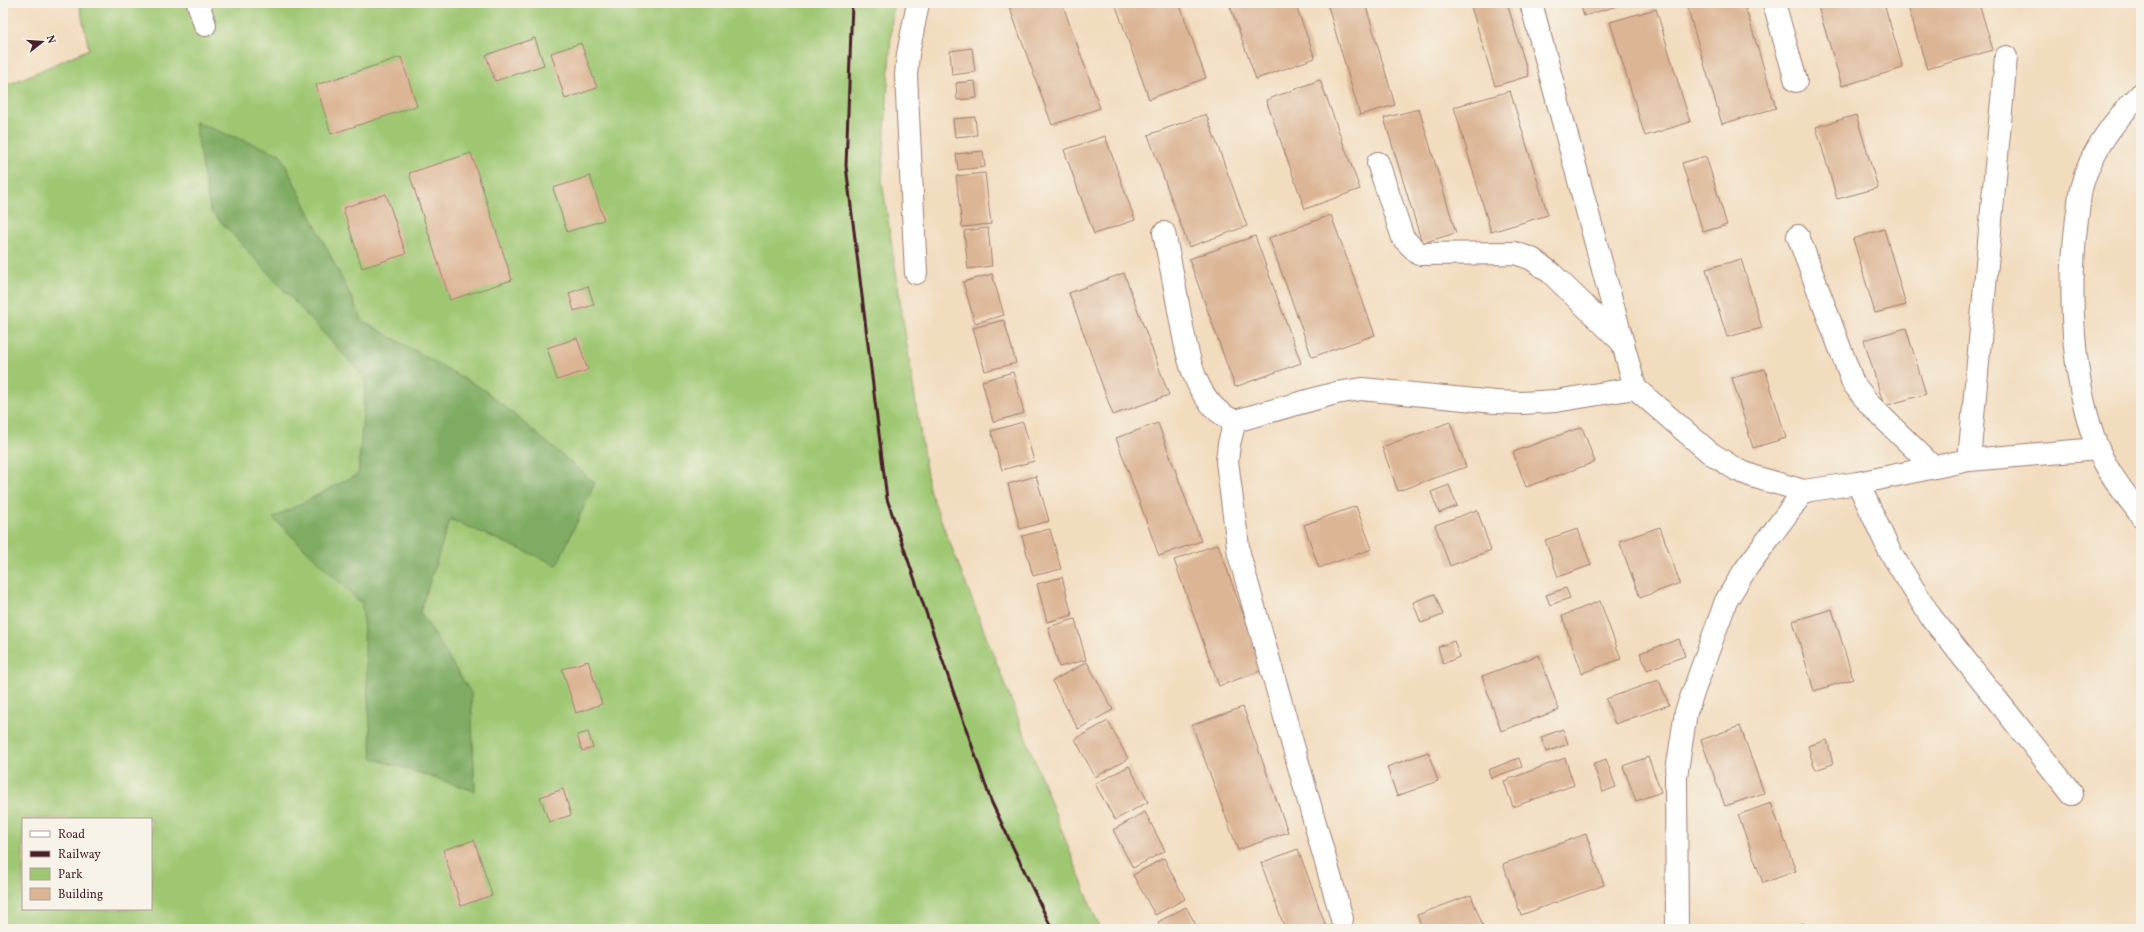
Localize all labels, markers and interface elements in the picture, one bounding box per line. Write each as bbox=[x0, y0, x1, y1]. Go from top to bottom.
north arrow bbox=[22, 22, 62, 62]
text: N bbox=[42, 33, 58, 46]
legend bbox=[22, 818, 152, 910]
text: Road bbox=[58, 827, 85, 843]
text: Railway bbox=[58, 847, 101, 863]
text: Park bbox=[58, 867, 83, 883]
text: Building bbox=[58, 887, 103, 903]

